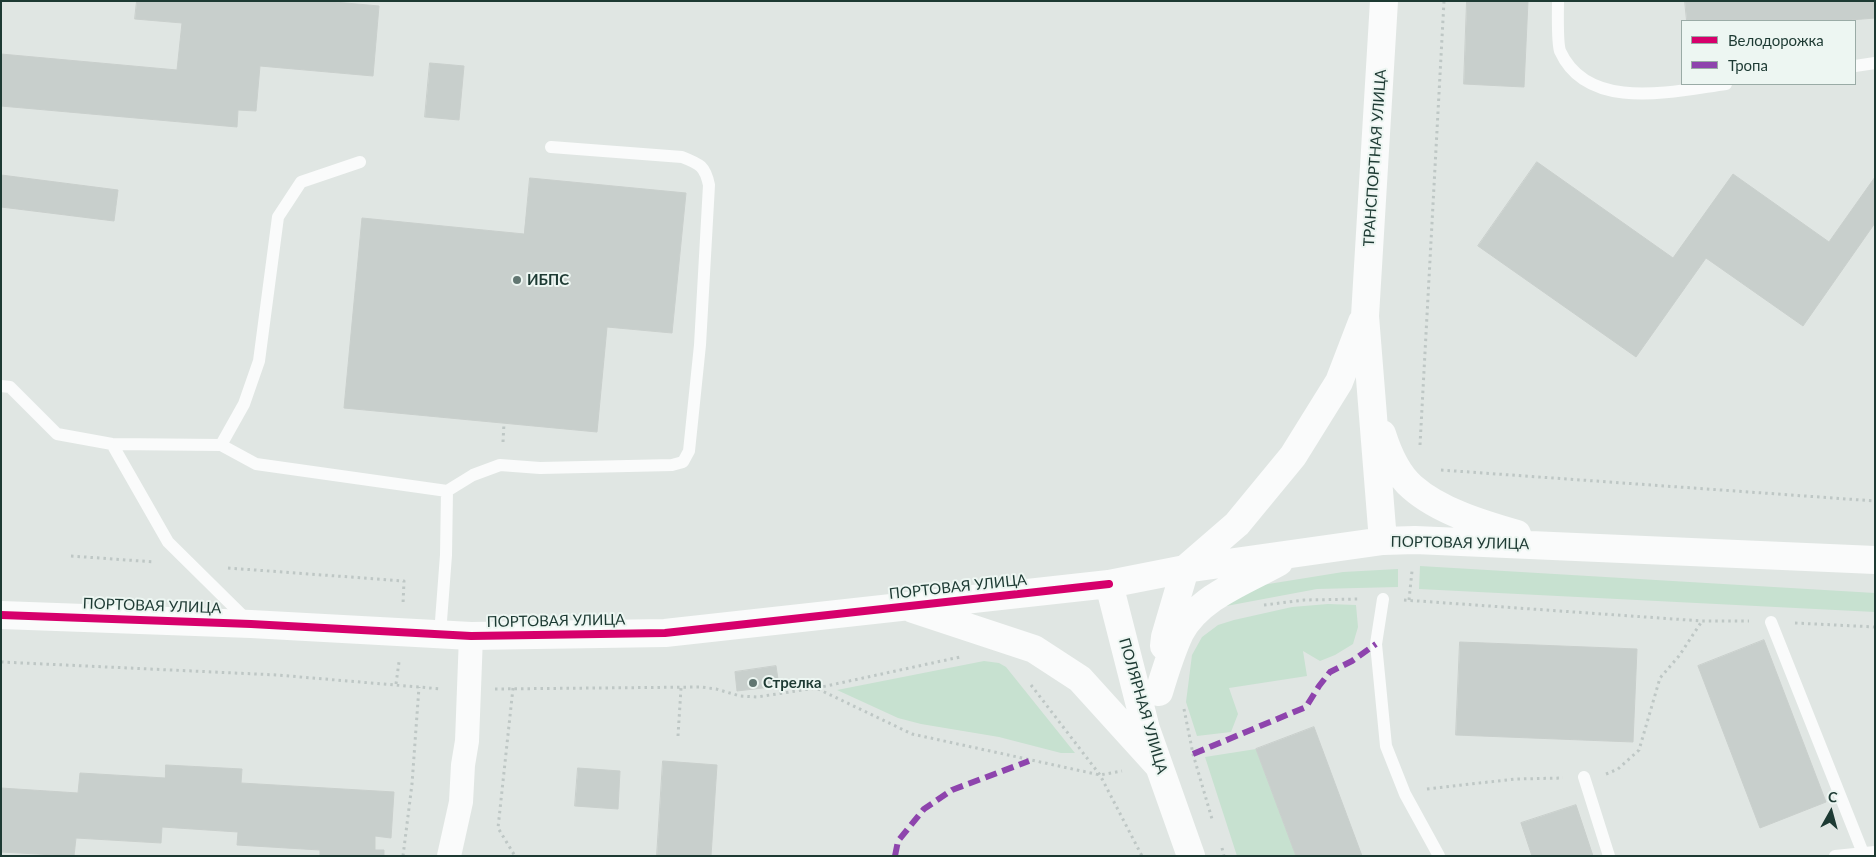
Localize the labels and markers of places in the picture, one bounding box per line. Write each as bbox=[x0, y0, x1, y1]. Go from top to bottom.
place label: ИБПС bbox=[527, 271, 569, 289]
marker: ИБПС bbox=[511, 274, 523, 286]
place label: Стрелка bbox=[763, 674, 822, 692]
marker: Стрелка bbox=[747, 677, 759, 689]

